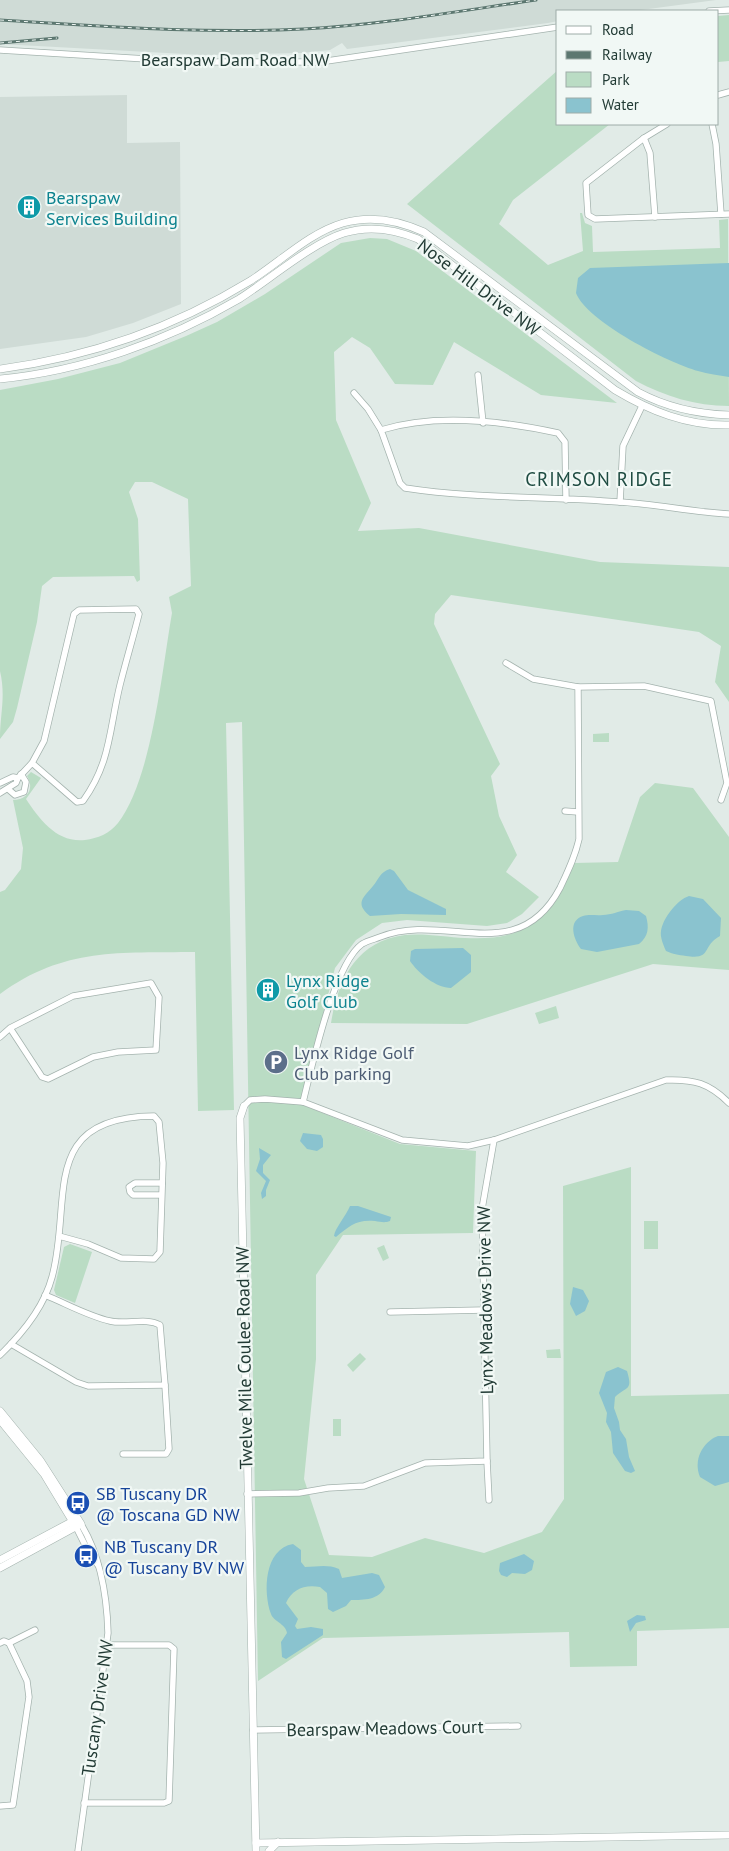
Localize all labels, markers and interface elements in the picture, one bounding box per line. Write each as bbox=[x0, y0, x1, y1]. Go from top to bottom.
legend bbox=[556, 10, 719, 125]
text: Road bbox=[602, 20, 634, 39]
text: Railway bbox=[602, 45, 652, 64]
street label: Bearspaw Dam Road NW bbox=[141, 48, 329, 71]
text: Park bbox=[602, 70, 630, 89]
text: Water bbox=[602, 95, 639, 114]
place label: Bearspaw Services Building bbox=[46, 186, 178, 230]
building icon: Bearspaw Services Building bbox=[16, 194, 42, 220]
street label: Nose Hill Drive NW bbox=[413, 233, 545, 341]
district label: CRIMSON RIDGE bbox=[525, 467, 673, 491]
place label: Lynx Ridge Golf Club bbox=[286, 969, 369, 1013]
building icon: Lynx Ridge Golf Club bbox=[255, 977, 281, 1003]
place label: Lynx Ridge Golf Club parking bbox=[294, 1041, 415, 1085]
parking icon: Lynx Ridge Golf Club parking bbox=[263, 1049, 289, 1075]
street label: Lynx Meadows Drive NW bbox=[472, 1205, 498, 1394]
street label: Twelve Mile Coulee Road NW bbox=[231, 1246, 257, 1470]
place label: SB Tuscany DR @ Toscana GD NW bbox=[96, 1482, 240, 1526]
bus stop icon: SB Tuscany DR @ Toscana GD NW bbox=[65, 1490, 91, 1516]
place label: NB Tuscany DR @ Tuscany BV NW bbox=[104, 1535, 244, 1579]
bus stop icon: NB Tuscany DR @ Tuscany BV NW bbox=[73, 1543, 99, 1569]
street label: Tuscany Drive NW bbox=[76, 1638, 118, 1777]
street label: Bearspaw Meadows Court bbox=[286, 1715, 484, 1741]

